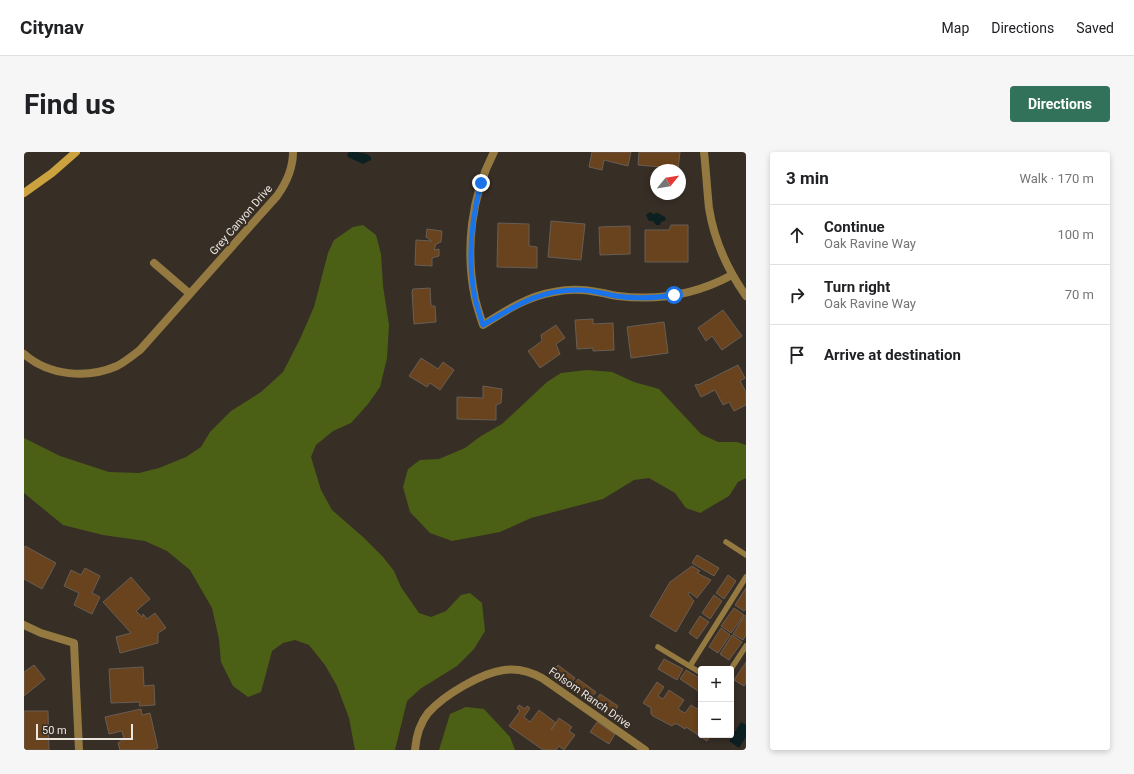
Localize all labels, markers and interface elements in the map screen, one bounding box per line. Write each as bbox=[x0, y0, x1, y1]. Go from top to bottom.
text: Citynav bbox=[20, 16, 84, 39]
text: Map bbox=[942, 20, 969, 36]
text: Directions bbox=[991, 20, 1054, 36]
text: Saved bbox=[1076, 20, 1114, 36]
button: Directions bbox=[1010, 86, 1110, 122]
text: Find us bbox=[24, 88, 115, 121]
north arrow bbox=[650, 164, 686, 200]
text: 3 min bbox=[786, 168, 829, 188]
text: Walk · 170 m bbox=[1019, 171, 1094, 186]
route end bbox=[472, 174, 490, 192]
street label: Grey Canyon Drive bbox=[207, 182, 275, 258]
text: Continue bbox=[824, 218, 885, 236]
icon: ahead bbox=[786, 224, 808, 246]
text: 100 m bbox=[1057, 227, 1094, 242]
text: Oak Ravine Way bbox=[824, 236, 916, 251]
text: Turn right bbox=[824, 278, 890, 296]
icon: right bbox=[786, 284, 808, 306]
route start bbox=[665, 286, 683, 304]
text: 70 m bbox=[1065, 287, 1094, 302]
text: Oak Ravine Way bbox=[824, 296, 916, 311]
icon: arrive bbox=[786, 344, 808, 366]
text: Arrive at destination bbox=[824, 346, 961, 364]
street label: Folsom Ranch Drive bbox=[546, 665, 634, 731]
map controls bbox=[698, 666, 734, 738]
button: + bbox=[698, 666, 734, 702]
button: − bbox=[698, 702, 734, 738]
scale bar bbox=[36, 722, 133, 741]
text: 50 m bbox=[42, 724, 67, 737]

